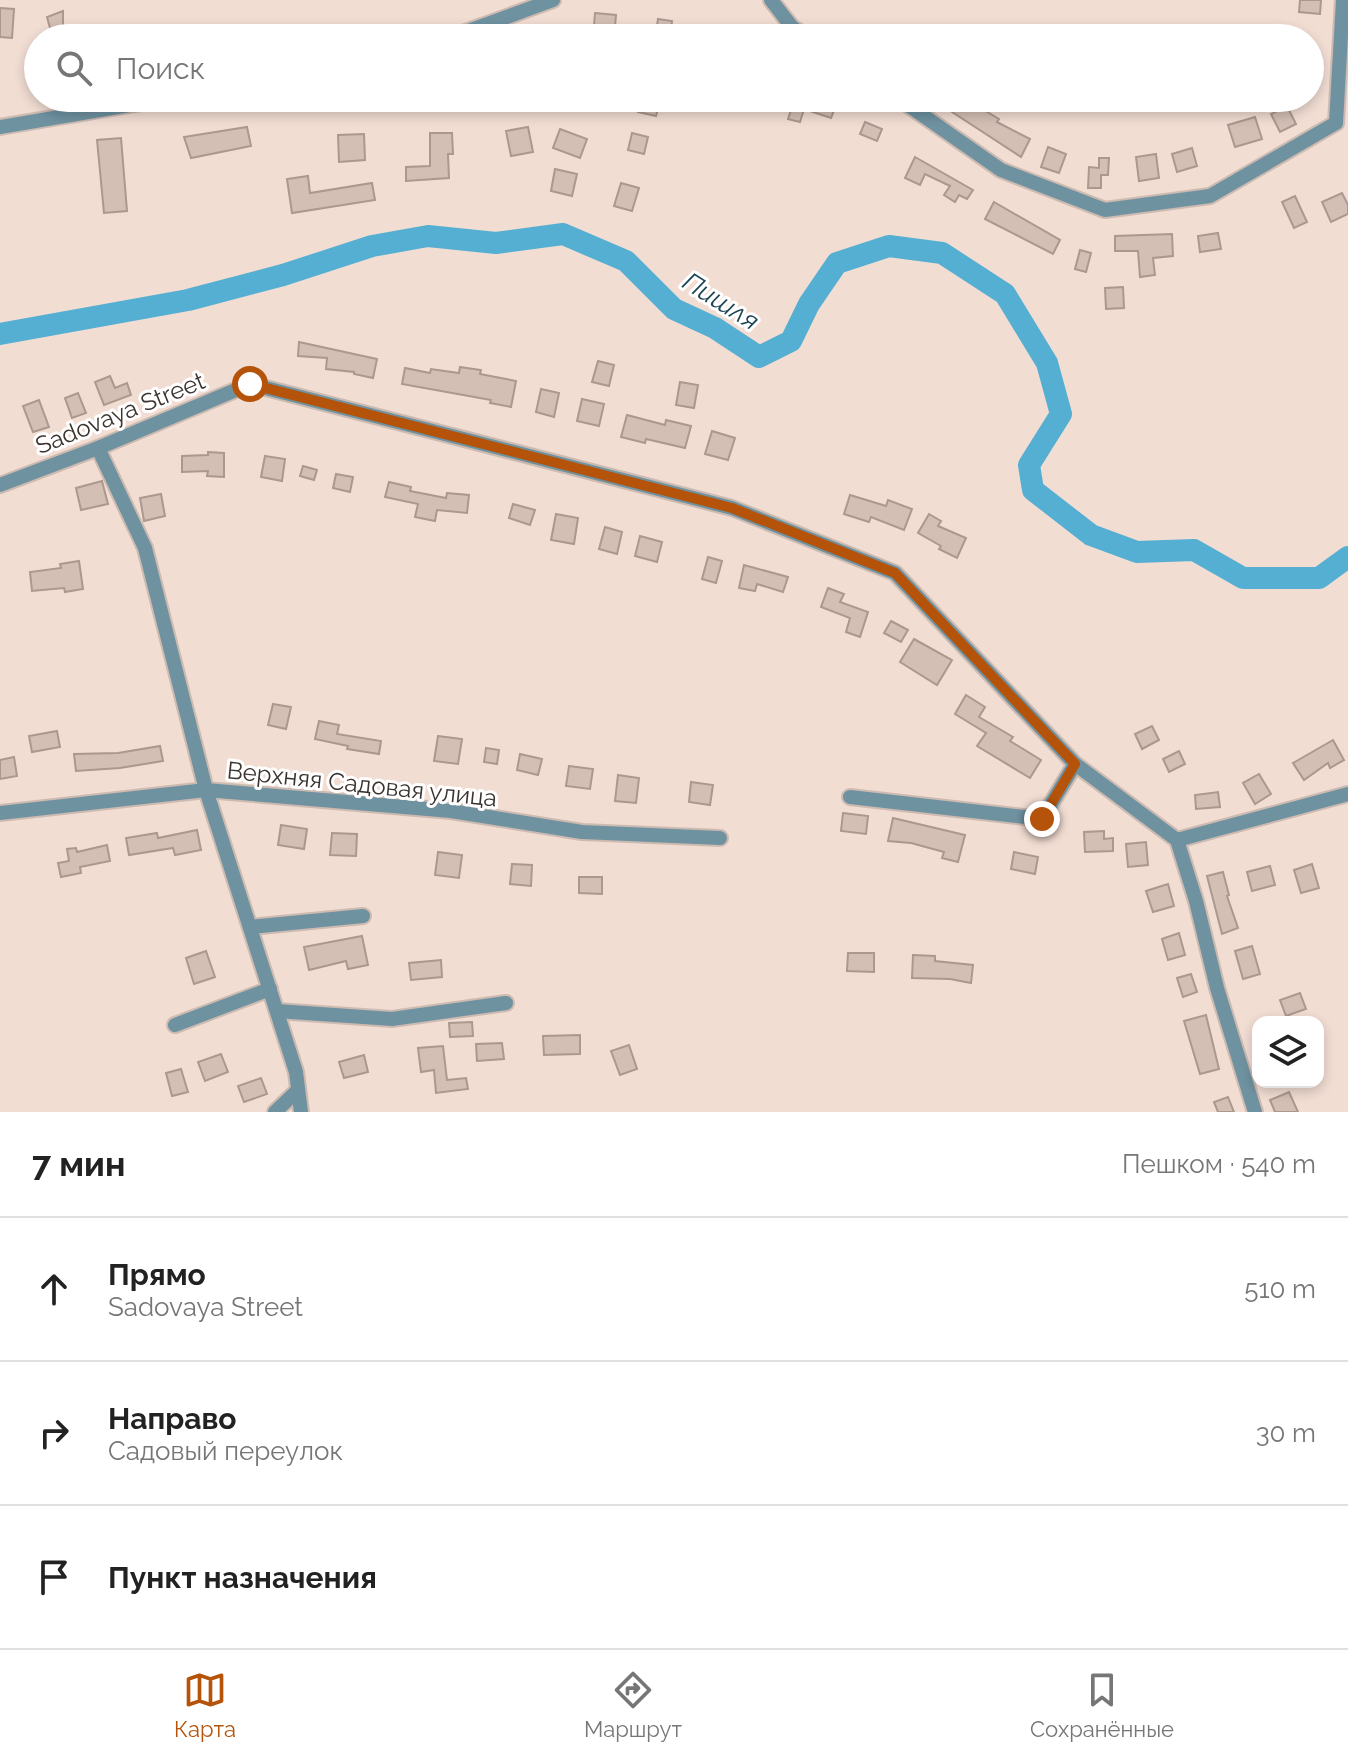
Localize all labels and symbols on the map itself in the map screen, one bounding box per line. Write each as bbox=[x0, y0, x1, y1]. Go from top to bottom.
water label: Пишля bbox=[677, 266, 765, 336]
street label: Sadovaya Street bbox=[31, 366, 209, 460]
route start bbox=[232, 366, 268, 402]
street label: Верхняя Садовая улица bbox=[226, 755, 498, 813]
route end bbox=[1024, 801, 1060, 837]

